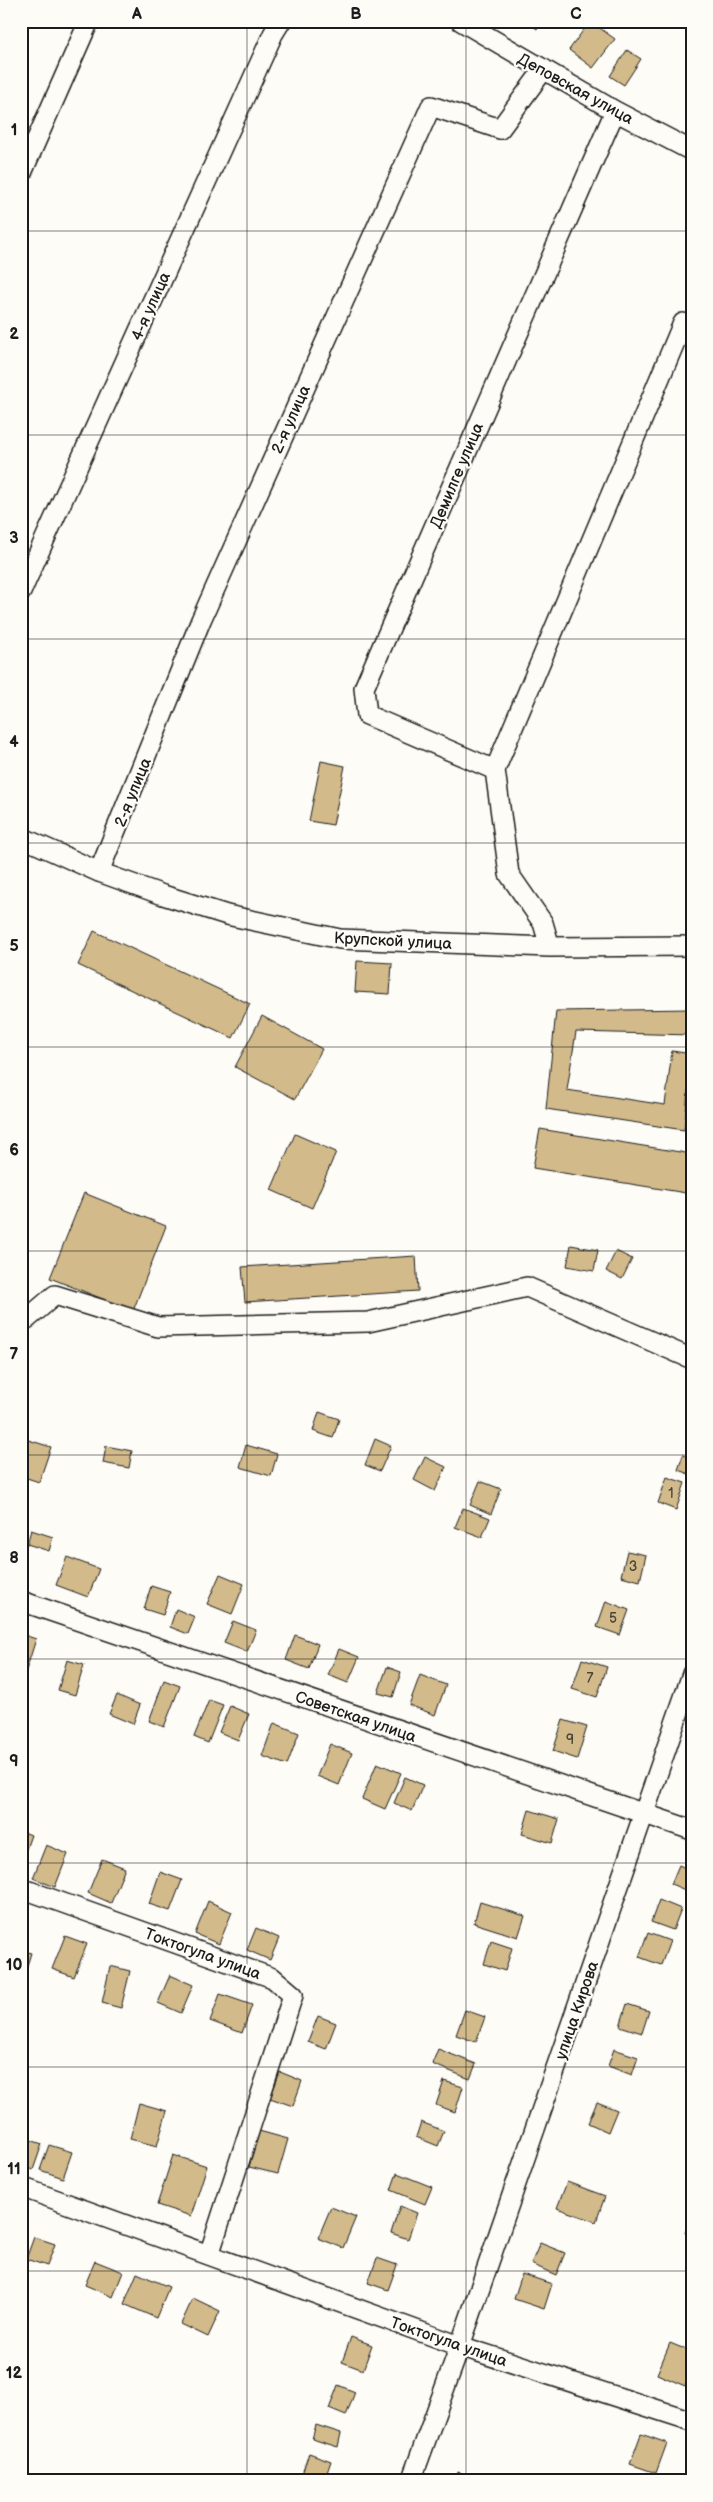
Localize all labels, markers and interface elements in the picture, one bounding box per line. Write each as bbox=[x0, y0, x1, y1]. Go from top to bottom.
text: A bbox=[131, 5, 142, 24]
text: B bbox=[350, 5, 362, 24]
text: C bbox=[570, 5, 582, 24]
street label: Деповская улица bbox=[514, 50, 637, 129]
text: 1 bbox=[11, 121, 17, 140]
street label: 4-я улица bbox=[128, 269, 175, 344]
text: 2 bbox=[9, 325, 19, 344]
street label: 2-я улица bbox=[268, 382, 315, 457]
street label: Демилге улица bbox=[427, 420, 488, 531]
text: 3 bbox=[9, 529, 19, 548]
text: 4 bbox=[9, 733, 19, 752]
street label: 2-я улица bbox=[111, 755, 156, 830]
street label: Крупской улица bbox=[333, 929, 453, 954]
text: 5 bbox=[9, 937, 19, 956]
text: 6 bbox=[9, 1141, 19, 1160]
text: 7 bbox=[10, 1345, 19, 1364]
house number: 1 bbox=[668, 1485, 674, 1502]
text: 8 bbox=[9, 1549, 19, 1568]
house number: 3 bbox=[629, 1558, 637, 1575]
house number: 5 bbox=[609, 1610, 617, 1627]
house number: 7 bbox=[587, 1670, 594, 1687]
street label: Советская улица bbox=[293, 1688, 419, 1747]
house number: 9 bbox=[566, 1731, 574, 1748]
text: 9 bbox=[9, 1752, 19, 1771]
street label: Токтогула улица bbox=[142, 1925, 264, 1984]
text: 10 bbox=[6, 1956, 22, 1975]
street label: улица Кирова bbox=[552, 1958, 603, 2062]
text: 11 bbox=[7, 2160, 21, 2179]
street label: Токтогула улица bbox=[388, 2314, 510, 2372]
text: 12 bbox=[6, 2364, 23, 2383]

